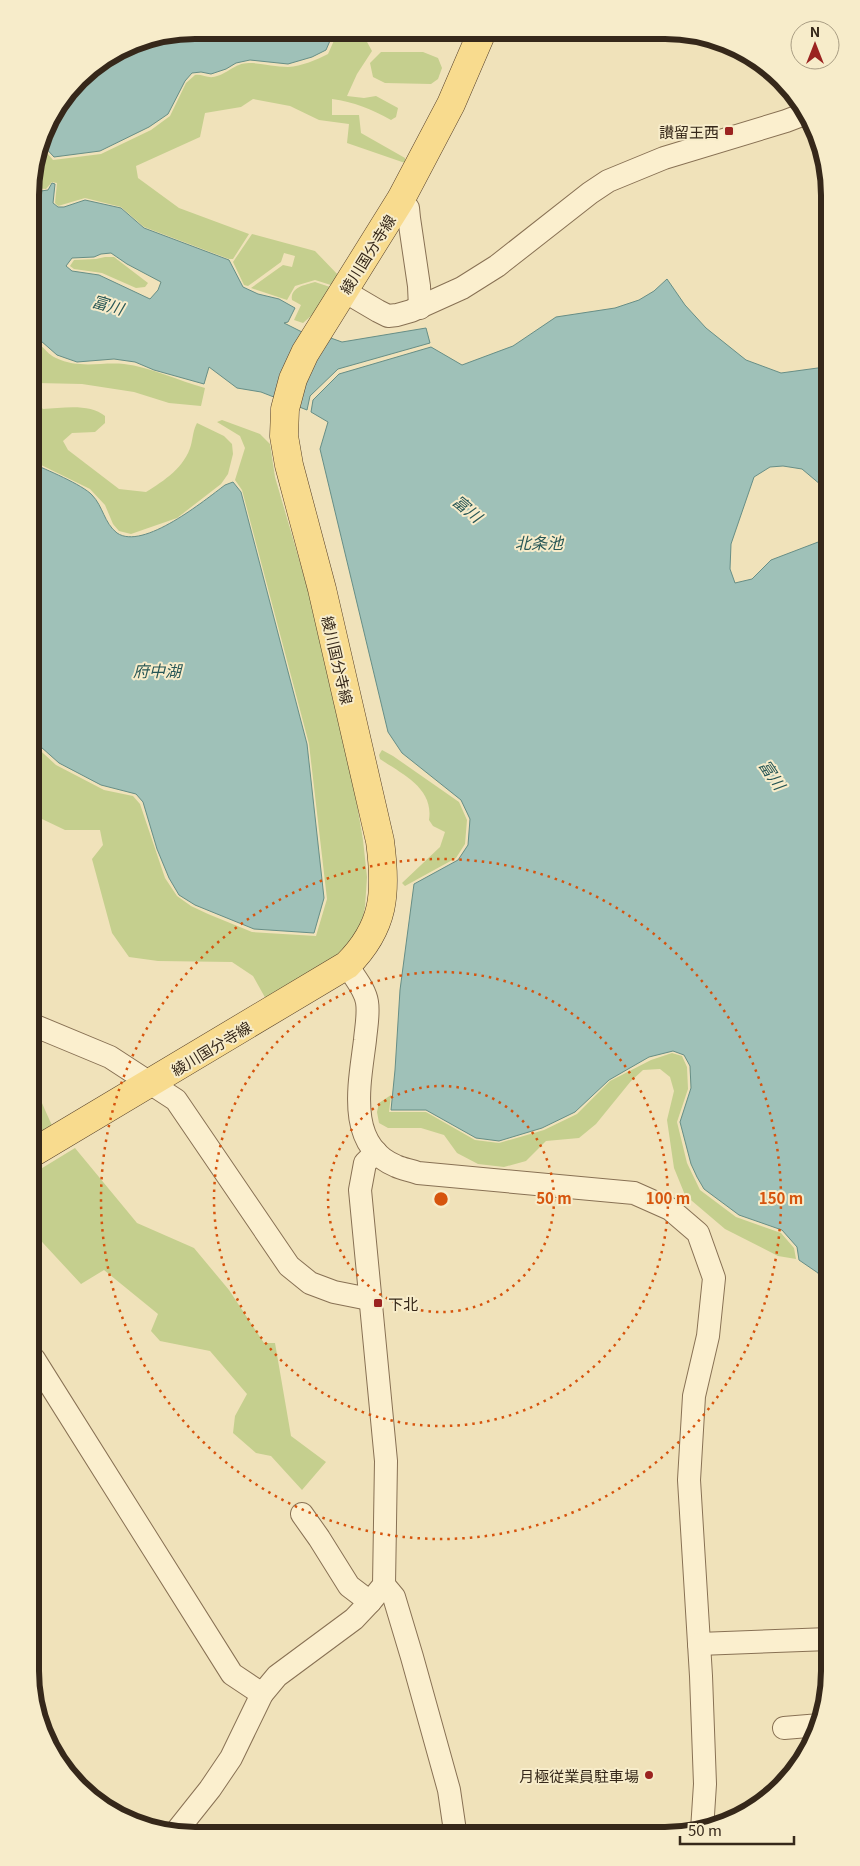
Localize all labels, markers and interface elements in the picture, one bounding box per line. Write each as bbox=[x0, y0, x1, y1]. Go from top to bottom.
north arrow bbox=[790, 20, 840, 70]
text: N bbox=[810, 21, 820, 41]
place label: 讃留王西 bbox=[659, 121, 719, 142]
marker: 讃留王西 bbox=[723, 125, 735, 137]
street label: 綾川国分寺線 bbox=[334, 210, 400, 298]
water label: 富川 bbox=[89, 288, 129, 320]
water label: 富川 bbox=[448, 489, 489, 529]
water label: 北条池 bbox=[515, 530, 565, 554]
street label: 綾川国分寺線 bbox=[318, 614, 358, 706]
water label: 府中湖 bbox=[133, 658, 184, 682]
water label: 富川 bbox=[754, 754, 793, 796]
street label: 綾川国分寺線 bbox=[167, 1016, 255, 1080]
text: 50 m bbox=[536, 1187, 572, 1208]
text: 100 m bbox=[646, 1187, 690, 1208]
text: 150 m bbox=[759, 1187, 803, 1208]
centre of rings bbox=[432, 1190, 450, 1208]
place label: 下北 bbox=[388, 1293, 418, 1314]
marker: 下北 bbox=[372, 1297, 384, 1309]
place label: 月極従業員駐車場 bbox=[519, 1765, 639, 1786]
marker: 月極従業員駐車場 bbox=[643, 1769, 655, 1781]
scale bar bbox=[680, 1814, 794, 1846]
text: 50 m bbox=[688, 1819, 722, 1840]

